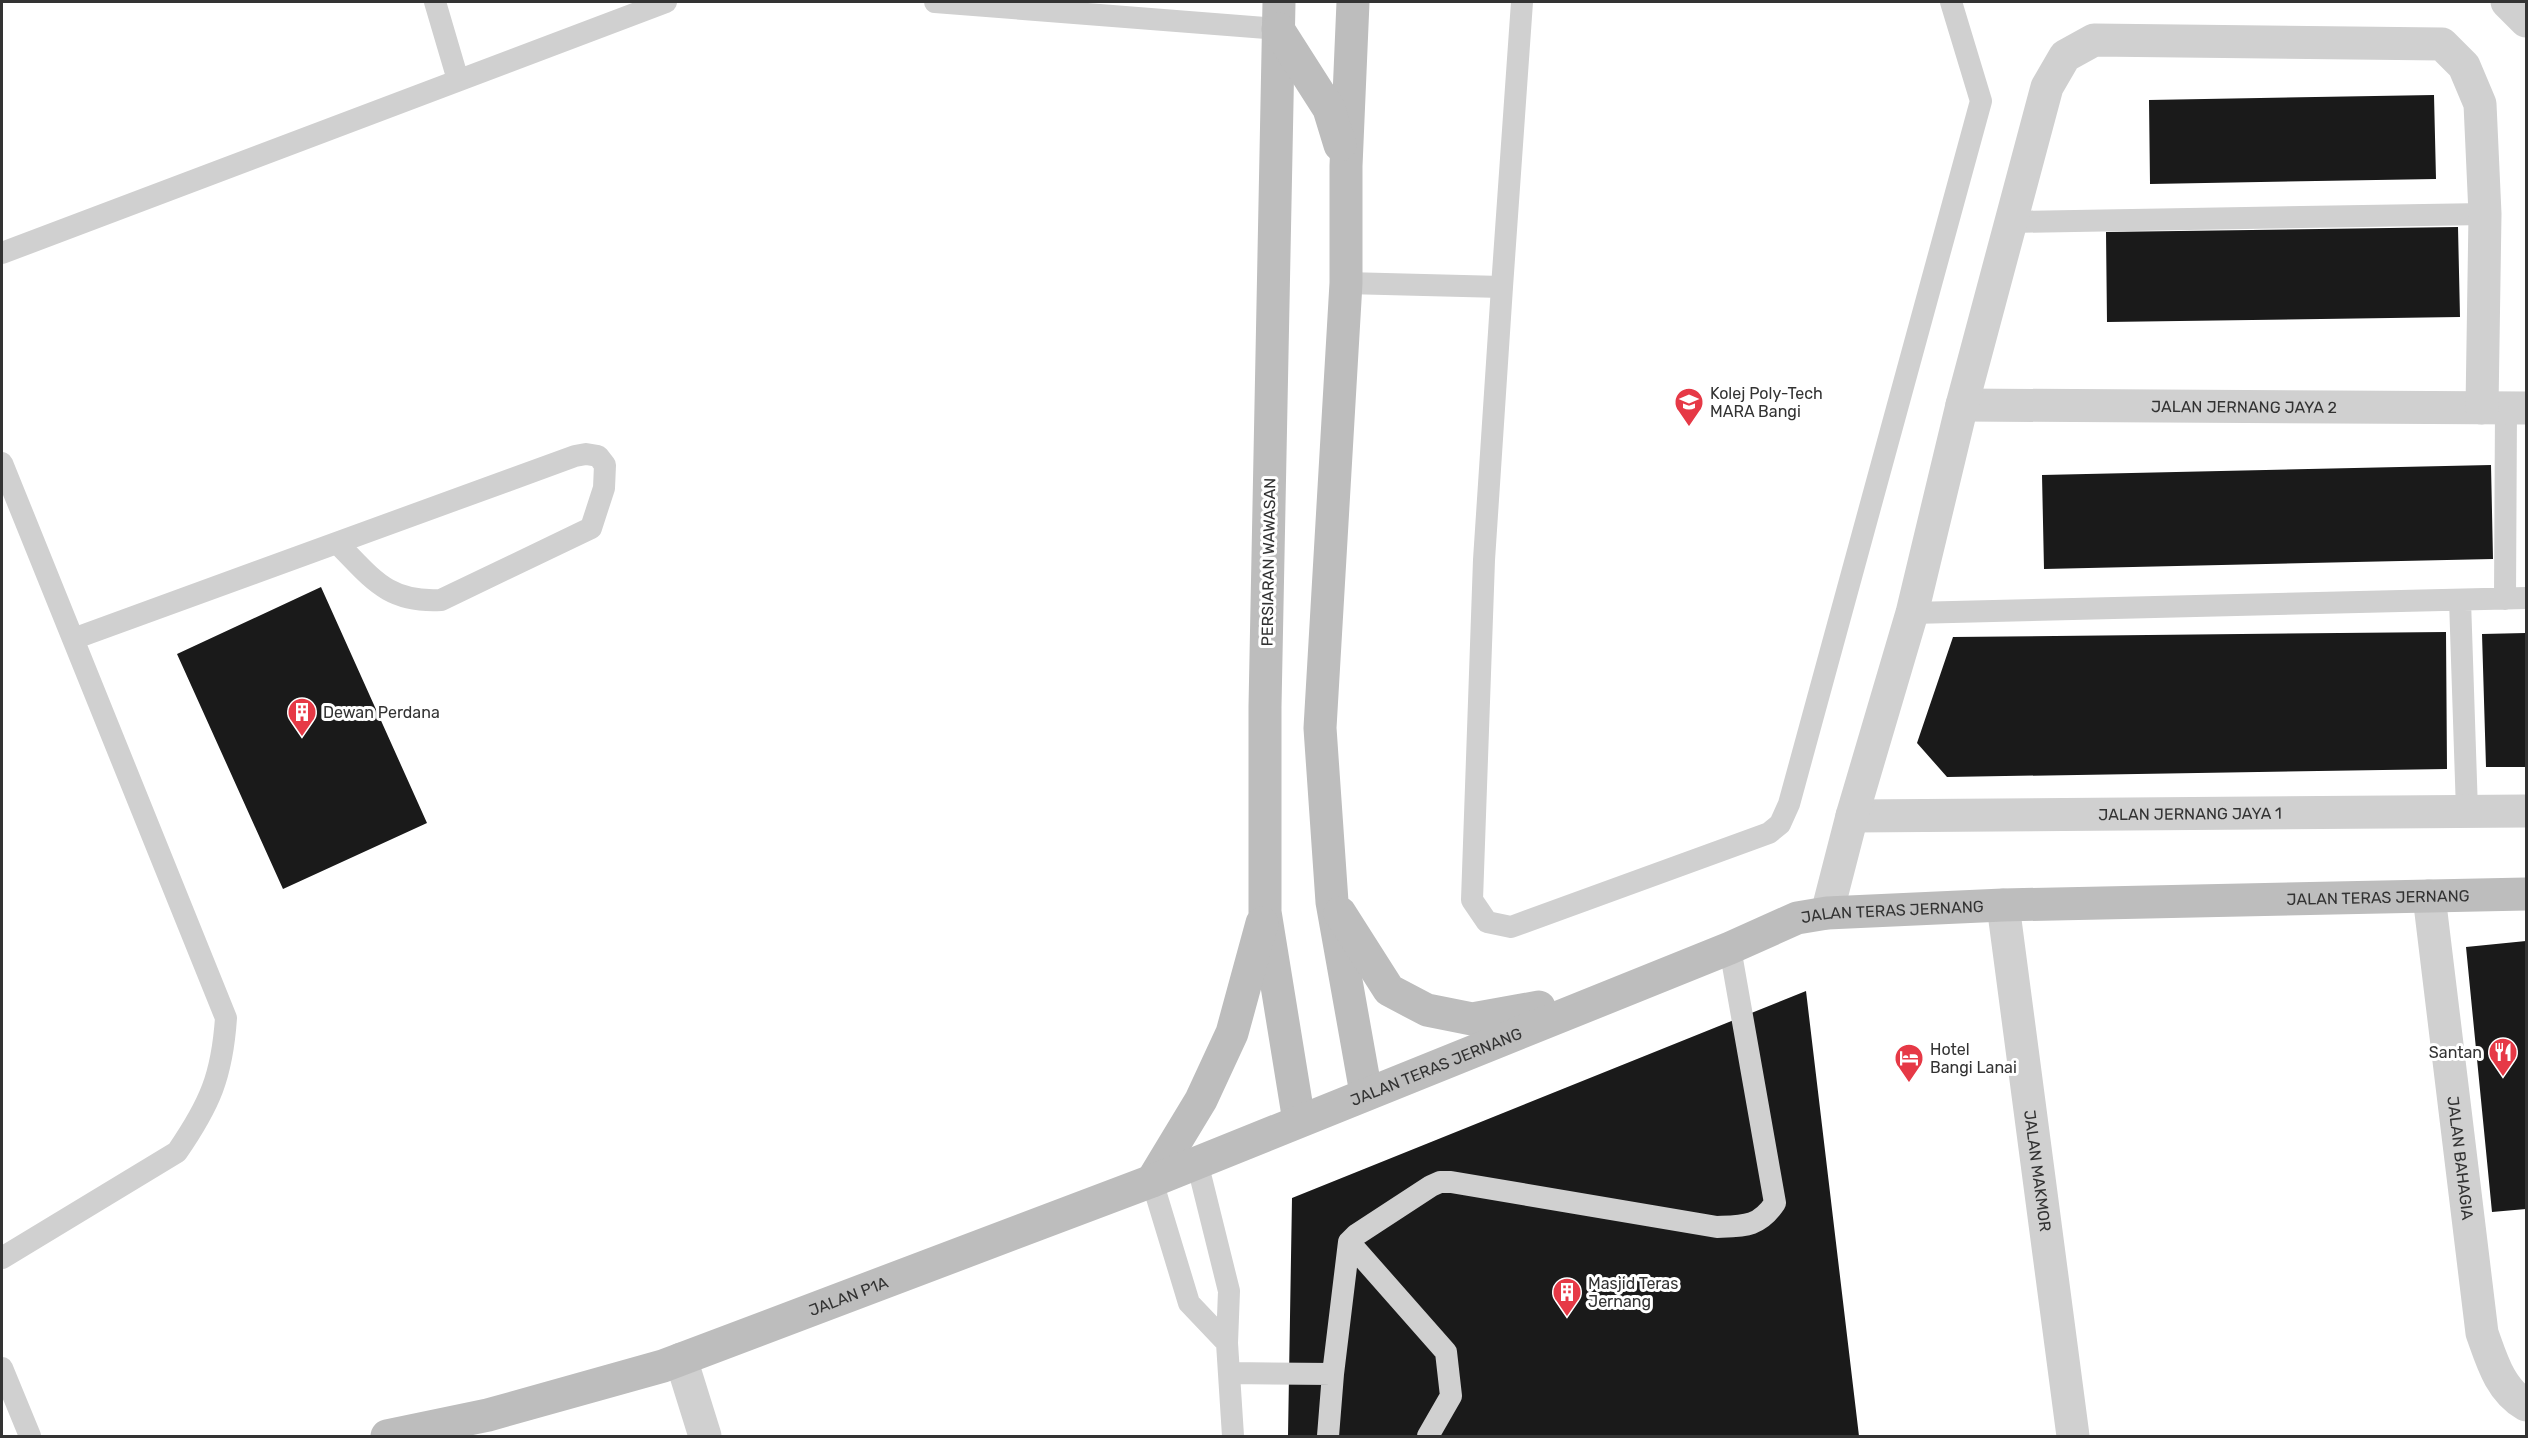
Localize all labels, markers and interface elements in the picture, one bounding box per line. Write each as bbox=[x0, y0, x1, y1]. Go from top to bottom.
place label: Kolej Poly-Tech MARA Bangi bbox=[1710, 384, 1823, 421]
school or university icon: Kolej Poly-Tech MARA Bangi bbox=[1673, 386, 1705, 428]
street label: JALAN JERNANG JAYA 2 bbox=[2151, 397, 2337, 417]
street label: PERSIARAN WAWASAN bbox=[1258, 477, 1279, 647]
building icon: Dewan Perdana bbox=[286, 696, 318, 738]
place label: Dewan Perdana bbox=[323, 703, 440, 722]
street label: JALAN JERNANG JAYA 1 bbox=[2098, 804, 2282, 824]
street label: JALAN TERAS JERNANG bbox=[2286, 886, 2470, 909]
street label: JALAN TERAS JERNANG bbox=[1800, 897, 1984, 927]
street label: JALAN TERAS JERNANG bbox=[1348, 1024, 1525, 1110]
restaurant icon: Santan bbox=[2487, 1036, 2519, 1078]
place label: Hotel Bangi Lanai bbox=[1930, 1040, 2017, 1077]
hotel icon: Hotel Bangi Lanai bbox=[1893, 1042, 1925, 1084]
place label: Santan bbox=[2429, 1043, 2482, 1062]
street label: JALAN BAHAGIA bbox=[2443, 1095, 2477, 1221]
street label: JALAN MAKMOR bbox=[2020, 1109, 2055, 1233]
street label: JALAN P1A bbox=[806, 1273, 891, 1320]
place label: Masjid Teras Jernang bbox=[1588, 1274, 1678, 1311]
building icon: Masjid Teras Jernang bbox=[1551, 1276, 1583, 1318]

